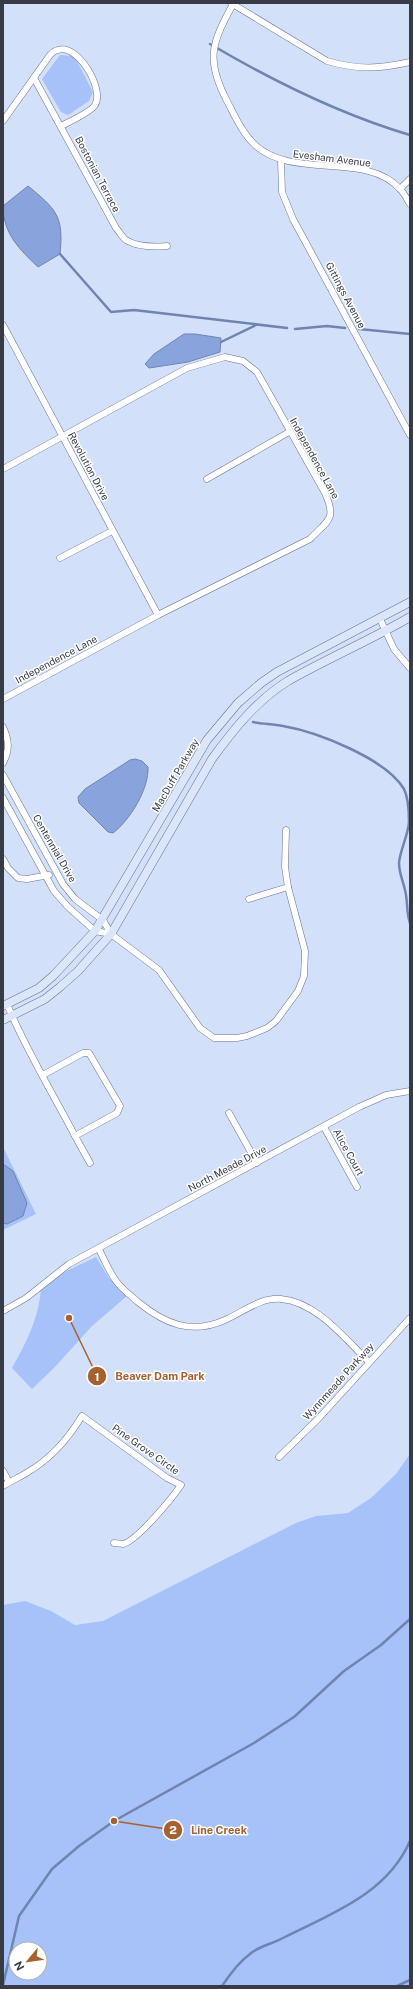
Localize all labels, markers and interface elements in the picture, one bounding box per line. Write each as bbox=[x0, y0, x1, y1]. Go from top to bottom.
street label: Bostonian Terrace bbox=[73, 134, 123, 214]
street label: Evesham Avenue bbox=[292, 147, 372, 169]
street label: Gittings Avenue bbox=[324, 260, 369, 330]
street label: Independence Lane bbox=[288, 415, 342, 501]
street label: Revolution Drive bbox=[66, 430, 112, 502]
street label: Independence Lane bbox=[13, 632, 99, 686]
street label: MacDuff Parkway bbox=[149, 736, 201, 814]
street label: Centennial Drive bbox=[31, 812, 79, 884]
street label: Alice Court bbox=[331, 1126, 367, 1178]
street label: North Meade Drive bbox=[186, 1142, 268, 1194]
street label: Wynnmeade Parkway bbox=[300, 1339, 376, 1422]
callout: Beaver Dam Park bbox=[87, 1365, 212, 1388]
text: 1 bbox=[94, 1370, 100, 1384]
text: Beaver Dam Park bbox=[115, 1370, 205, 1382]
street label: Pine Grove Circle bbox=[110, 1421, 182, 1477]
callout: Line Creek bbox=[163, 1819, 255, 1842]
text: 2 bbox=[169, 1823, 177, 1837]
text: Line Creek bbox=[191, 1824, 248, 1836]
north arrow bbox=[8, 1941, 48, 1981]
text: N bbox=[12, 1959, 27, 1973]

